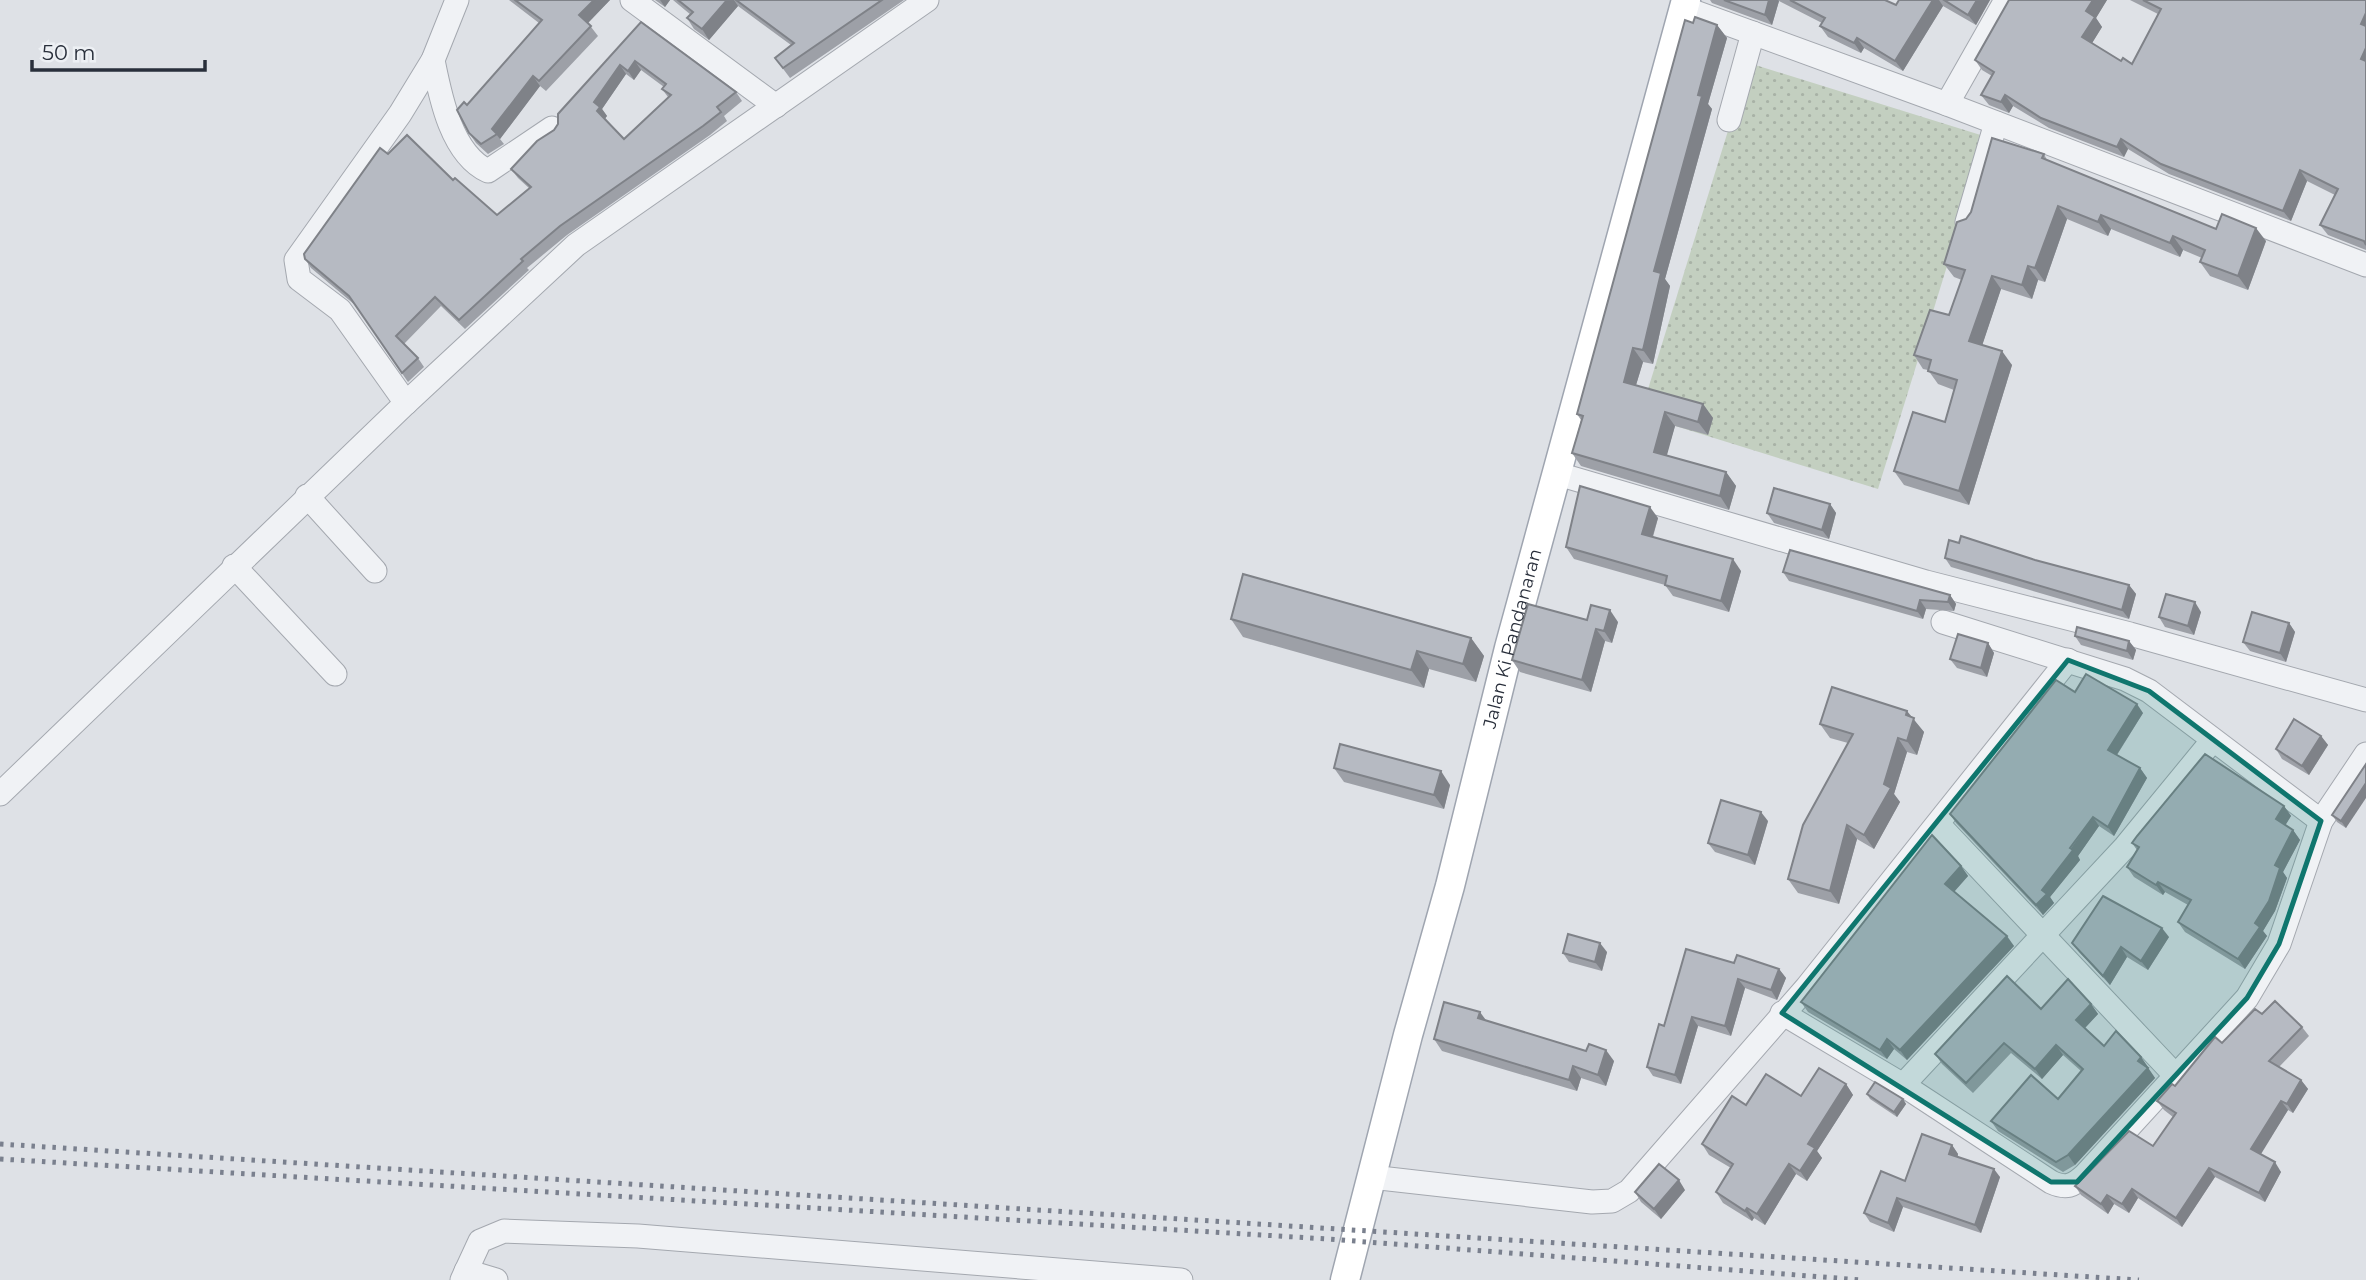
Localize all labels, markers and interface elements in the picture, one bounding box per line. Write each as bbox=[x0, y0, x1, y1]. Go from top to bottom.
scale bar bbox=[32, 28, 205, 72]
text: 50 m bbox=[42, 40, 96, 65]
street label: Jalan Ki Pandanaran bbox=[1478, 546, 1547, 732]

